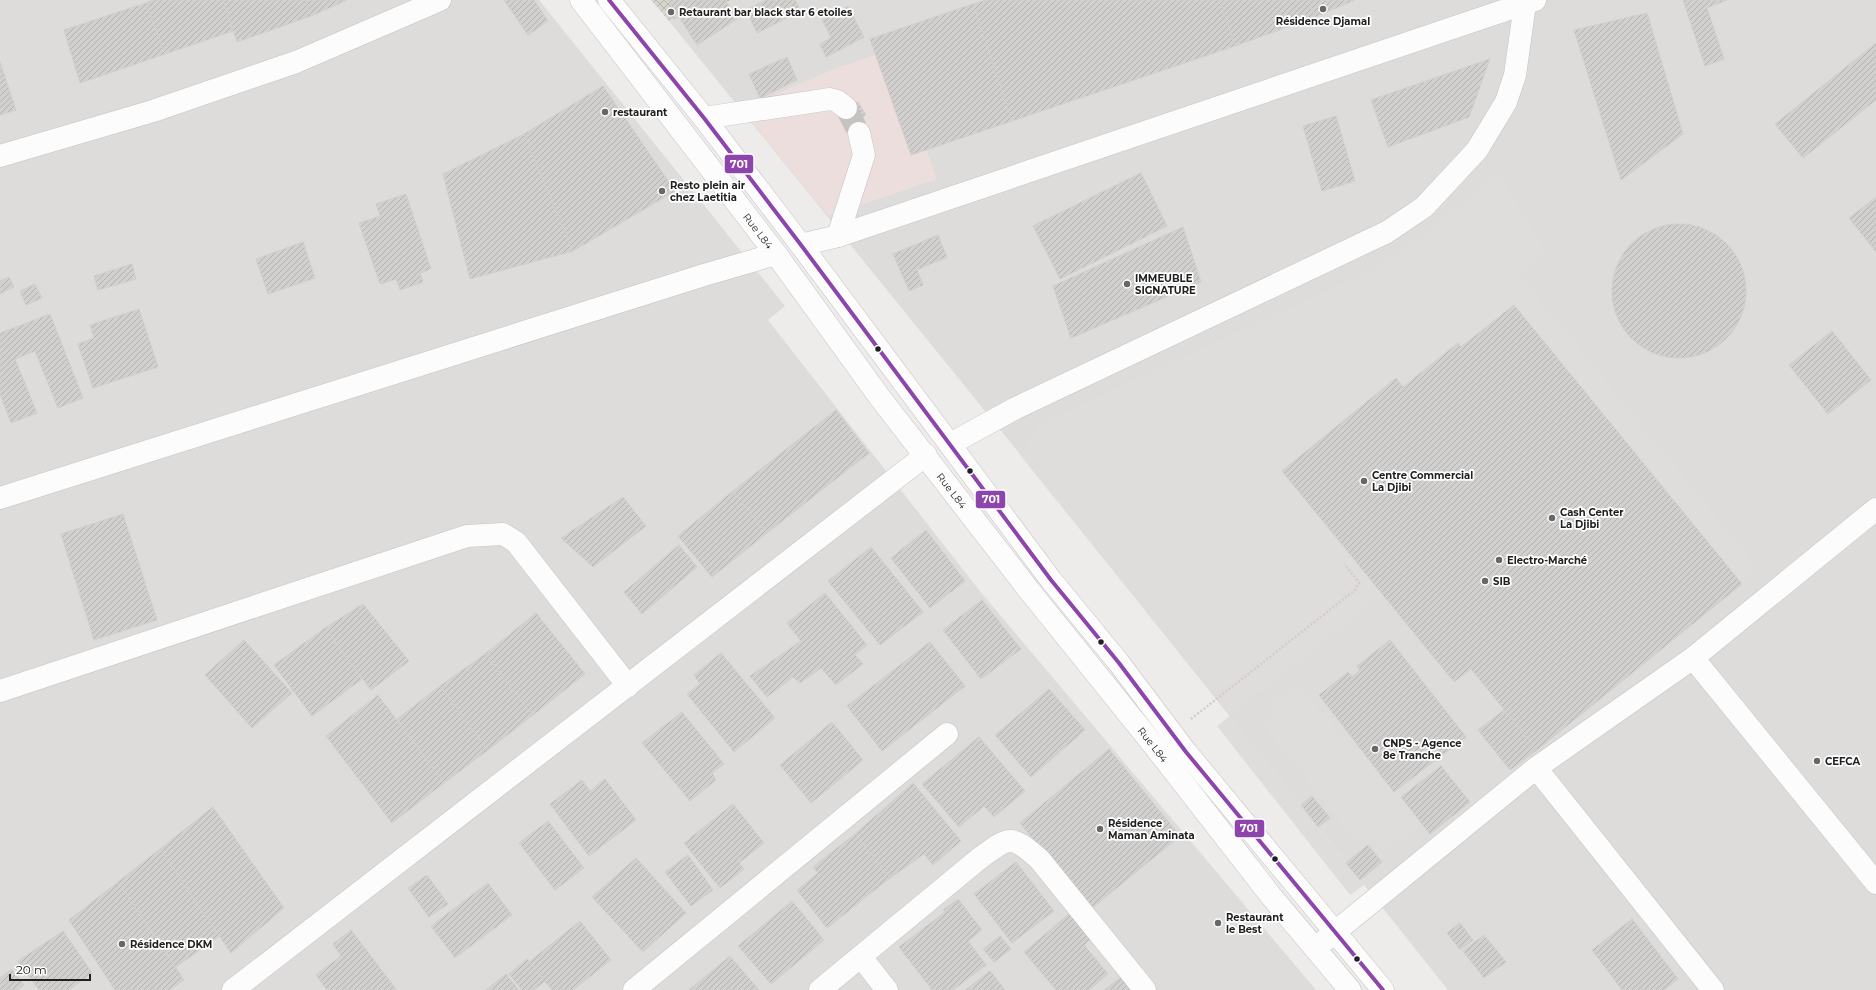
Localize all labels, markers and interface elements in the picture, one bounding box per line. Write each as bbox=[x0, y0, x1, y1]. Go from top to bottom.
marker: Résidence Djamal bbox=[1318, 4, 1328, 14]
place label: Retaurant bar black star 6 etoiles bbox=[679, 6, 853, 19]
marker: Retaurant bar black star 6 etoiles bbox=[666, 7, 676, 17]
place label: Résidence Djamal bbox=[1276, 15, 1370, 28]
place label: restaurant bbox=[613, 106, 668, 119]
marker: restaurant bbox=[600, 107, 610, 117]
line badge: 701 bbox=[724, 154, 754, 174]
text: 701 bbox=[730, 157, 748, 171]
place label: Resto plein air chez Laetitia bbox=[670, 179, 746, 204]
marker: Resto plein air chez Laetitia bbox=[657, 186, 667, 196]
street label: Rue L84 bbox=[740, 211, 776, 252]
place label: IMMEUBLE SIGNATURE bbox=[1135, 272, 1196, 297]
marker: IMMEUBLE SIGNATURE bbox=[1122, 279, 1132, 289]
unlabelled marker bbox=[873, 344, 883, 354]
unlabelled marker bbox=[965, 466, 975, 476]
place label: Centre Commercial La Djibi bbox=[1372, 469, 1473, 494]
street label: Rue L84 bbox=[934, 470, 970, 512]
marker: Centre Commercial La Djibi bbox=[1359, 476, 1369, 486]
line badge: 701 bbox=[975, 490, 1006, 509]
text: 701 bbox=[982, 492, 1000, 506]
place label: Cash Center La Djibi bbox=[1560, 506, 1624, 531]
marker: Cash Center La Djibi bbox=[1547, 513, 1557, 523]
place label: Electro-Marché bbox=[1507, 554, 1587, 567]
marker: Electro-Marché bbox=[1494, 555, 1504, 565]
place label: SIB bbox=[1493, 575, 1511, 588]
marker: SIB bbox=[1480, 576, 1490, 586]
unlabelled marker bbox=[1096, 637, 1106, 647]
street label: Rue L84 bbox=[1135, 724, 1171, 765]
place label: CNPS - Agence 8e Tranche bbox=[1383, 737, 1462, 762]
marker: CNPS - Agence 8e Tranche bbox=[1370, 744, 1380, 754]
place label: CEFCA bbox=[1825, 755, 1860, 768]
marker: CEFCA bbox=[1812, 756, 1822, 766]
place label: Résidence Maman Aminata bbox=[1108, 817, 1195, 842]
line badge: 701 bbox=[1234, 819, 1265, 838]
text: 701 bbox=[1240, 821, 1258, 835]
marker: Résidence Maman Aminata bbox=[1095, 824, 1105, 834]
unlabelled marker bbox=[1270, 854, 1280, 864]
place label: Restaurant le Best bbox=[1226, 911, 1284, 936]
marker: Restaurant le Best bbox=[1213, 918, 1223, 928]
place label: Résidence DKM bbox=[130, 938, 212, 951]
marker: Résidence DKM bbox=[117, 939, 127, 949]
unlabelled marker bbox=[1352, 954, 1362, 964]
scale bar bbox=[10, 956, 90, 982]
text: 20 m bbox=[16, 962, 47, 977]

